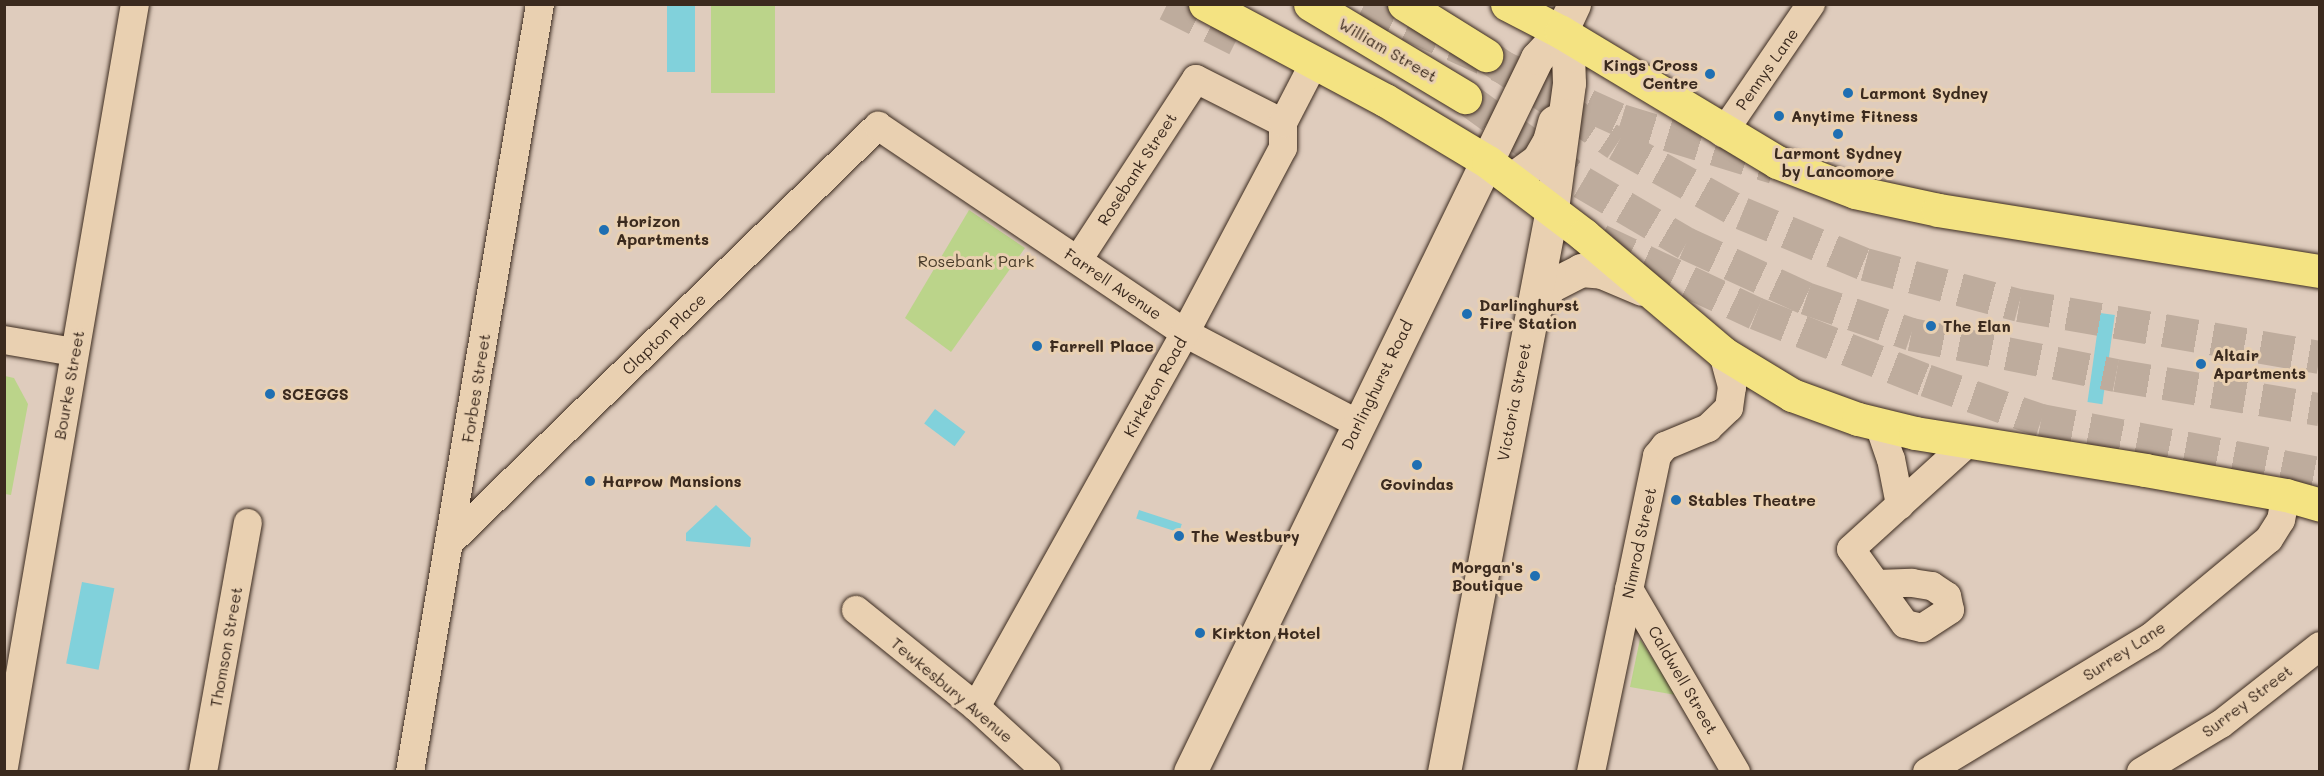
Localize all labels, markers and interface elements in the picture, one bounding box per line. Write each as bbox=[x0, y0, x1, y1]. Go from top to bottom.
street label: William Street bbox=[1335, 14, 1441, 86]
street label: Pennys Lane bbox=[1732, 24, 1802, 114]
place label: Kings Cross Centre bbox=[1603, 55, 1698, 93]
marker: Kings Cross Centre bbox=[1703, 67, 1717, 81]
place label: Larmont Sydney bbox=[1860, 83, 1988, 103]
marker: Larmont Sydney bbox=[1841, 86, 1855, 100]
place label: Anytime Fitness bbox=[1791, 106, 1918, 126]
street label: Rosebank Street bbox=[1093, 109, 1181, 229]
marker: Anytime Fitness bbox=[1772, 109, 1786, 123]
marker: Larmont Sydney by Lancomore bbox=[1831, 127, 1845, 141]
place label: Larmont Sydney by Lancomore bbox=[1774, 143, 1902, 181]
place label: Horizon Apartments bbox=[616, 211, 709, 249]
marker: Horizon Apartments bbox=[597, 223, 611, 237]
street label: Farrell Avenue bbox=[1061, 244, 1165, 324]
park label: Rosebank Park bbox=[918, 251, 1034, 271]
street label: Clapton Place bbox=[618, 289, 710, 379]
place label: Darlinghurst Fire Station bbox=[1479, 295, 1579, 333]
marker: Darlinghurst Fire Station bbox=[1460, 307, 1474, 321]
place label: The Elan bbox=[1943, 316, 2011, 336]
street label: Darlinghurst Road bbox=[1337, 317, 1417, 453]
marker: The Elan bbox=[1924, 319, 1938, 333]
street label: Bourke Street bbox=[50, 329, 88, 441]
street label: Forbes Street bbox=[458, 332, 494, 444]
street label: Kirketon Road bbox=[1120, 334, 1190, 440]
place label: Farrell Place bbox=[1049, 336, 1154, 356]
marker: Farrell Place bbox=[1030, 339, 1044, 353]
street label: Victoria Street bbox=[1493, 341, 1535, 463]
place label: Altair Apartments bbox=[2213, 345, 2306, 383]
marker: Altair Apartments bbox=[2194, 357, 2208, 371]
place label: SCEGGS bbox=[282, 384, 349, 404]
marker: SCEGGS bbox=[263, 387, 277, 401]
marker: Govindas bbox=[1410, 458, 1424, 472]
place label: Harrow Mansions bbox=[602, 471, 742, 491]
marker: Harrow Mansions bbox=[583, 474, 597, 488]
place label: Govindas bbox=[1380, 474, 1454, 494]
street label: Nimrod Street bbox=[1618, 486, 1660, 600]
place label: Stables Theatre bbox=[1688, 490, 1816, 510]
marker: Stables Theatre bbox=[1669, 493, 1683, 507]
place label: The Westbury bbox=[1191, 526, 1300, 546]
marker: The Westbury bbox=[1172, 529, 1186, 543]
place label: Morgan's Boutique bbox=[1451, 557, 1523, 595]
marker: Morgan's Boutique bbox=[1528, 569, 1542, 583]
street label: Thomson Street bbox=[206, 585, 246, 709]
street label: Surrey Lane bbox=[2079, 617, 2169, 685]
street label: Caldwell Street bbox=[1644, 622, 1722, 738]
place label: Kirkton Hotel bbox=[1212, 623, 1320, 643]
marker: Kirkton Hotel bbox=[1193, 626, 1207, 640]
street label: Tewkesbury Avenue bbox=[887, 633, 1017, 747]
street label: Surrey Street bbox=[2198, 661, 2296, 741]

